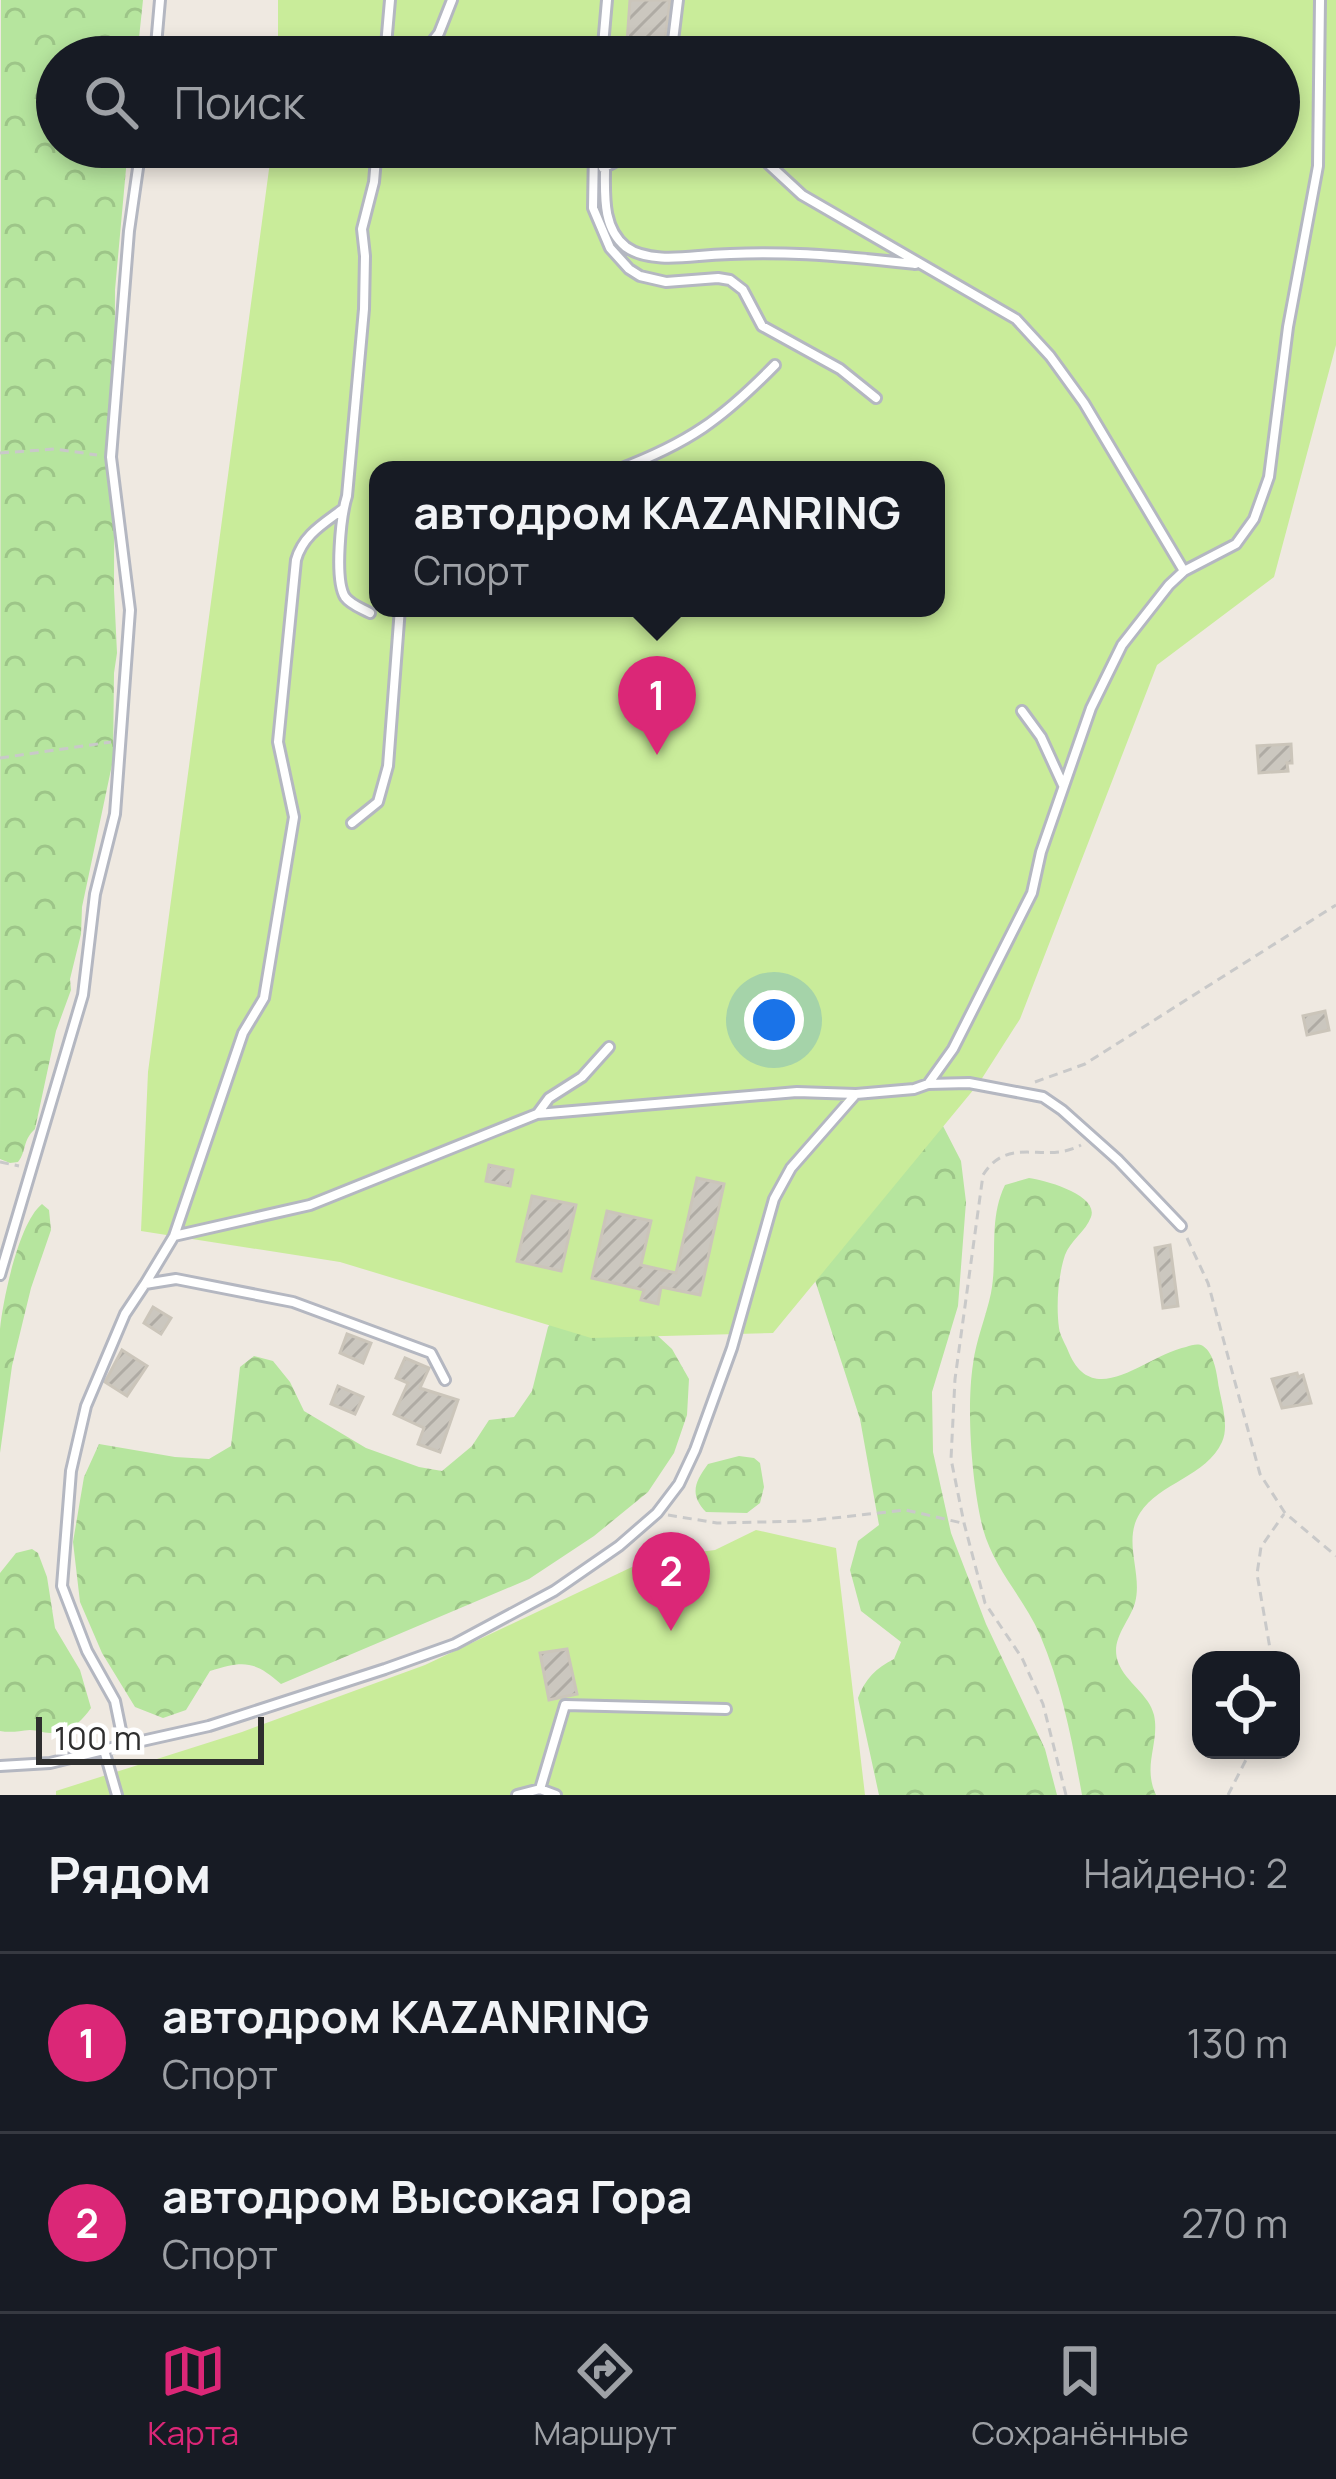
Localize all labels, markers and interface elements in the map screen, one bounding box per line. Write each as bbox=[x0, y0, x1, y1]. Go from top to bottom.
search box bbox=[36, 36, 1300, 168]
icon: search bbox=[78, 69, 144, 135]
text: Поиск bbox=[174, 71, 305, 133]
popup bbox=[369, 461, 945, 617]
text: автодром KAZANRING bbox=[413, 481, 901, 543]
text: Спорт bbox=[413, 543, 529, 597]
pin: 1 bbox=[618, 656, 696, 755]
your location bbox=[744, 990, 804, 1050]
pin: 2 bbox=[632, 1532, 710, 1631]
map controls bbox=[1192, 1651, 1300, 1759]
button: locate bbox=[1192, 1651, 1300, 1759]
scale bar bbox=[36, 1711, 264, 1764]
text: 100 m bbox=[54, 1715, 142, 1760]
text: Рядом bbox=[48, 1839, 211, 1908]
text: Найдено: 2 bbox=[1084, 1846, 1288, 1900]
text: автодром KAZANRING bbox=[162, 1985, 649, 2047]
text: 1 bbox=[78, 2016, 96, 2070]
text: 130 m bbox=[1187, 2016, 1288, 2070]
text: Спорт bbox=[162, 2047, 278, 2101]
text: автодром Высокая Гора bbox=[162, 2165, 692, 2227]
text: 2 bbox=[75, 2196, 99, 2250]
text: 270 m bbox=[1182, 2196, 1288, 2250]
text: Спорт bbox=[162, 2227, 278, 2281]
tab: Карта bbox=[147, 2338, 239, 2455]
tab: Маршрут bbox=[533, 2338, 677, 2455]
tab: Сохранённые bbox=[972, 2338, 1189, 2455]

